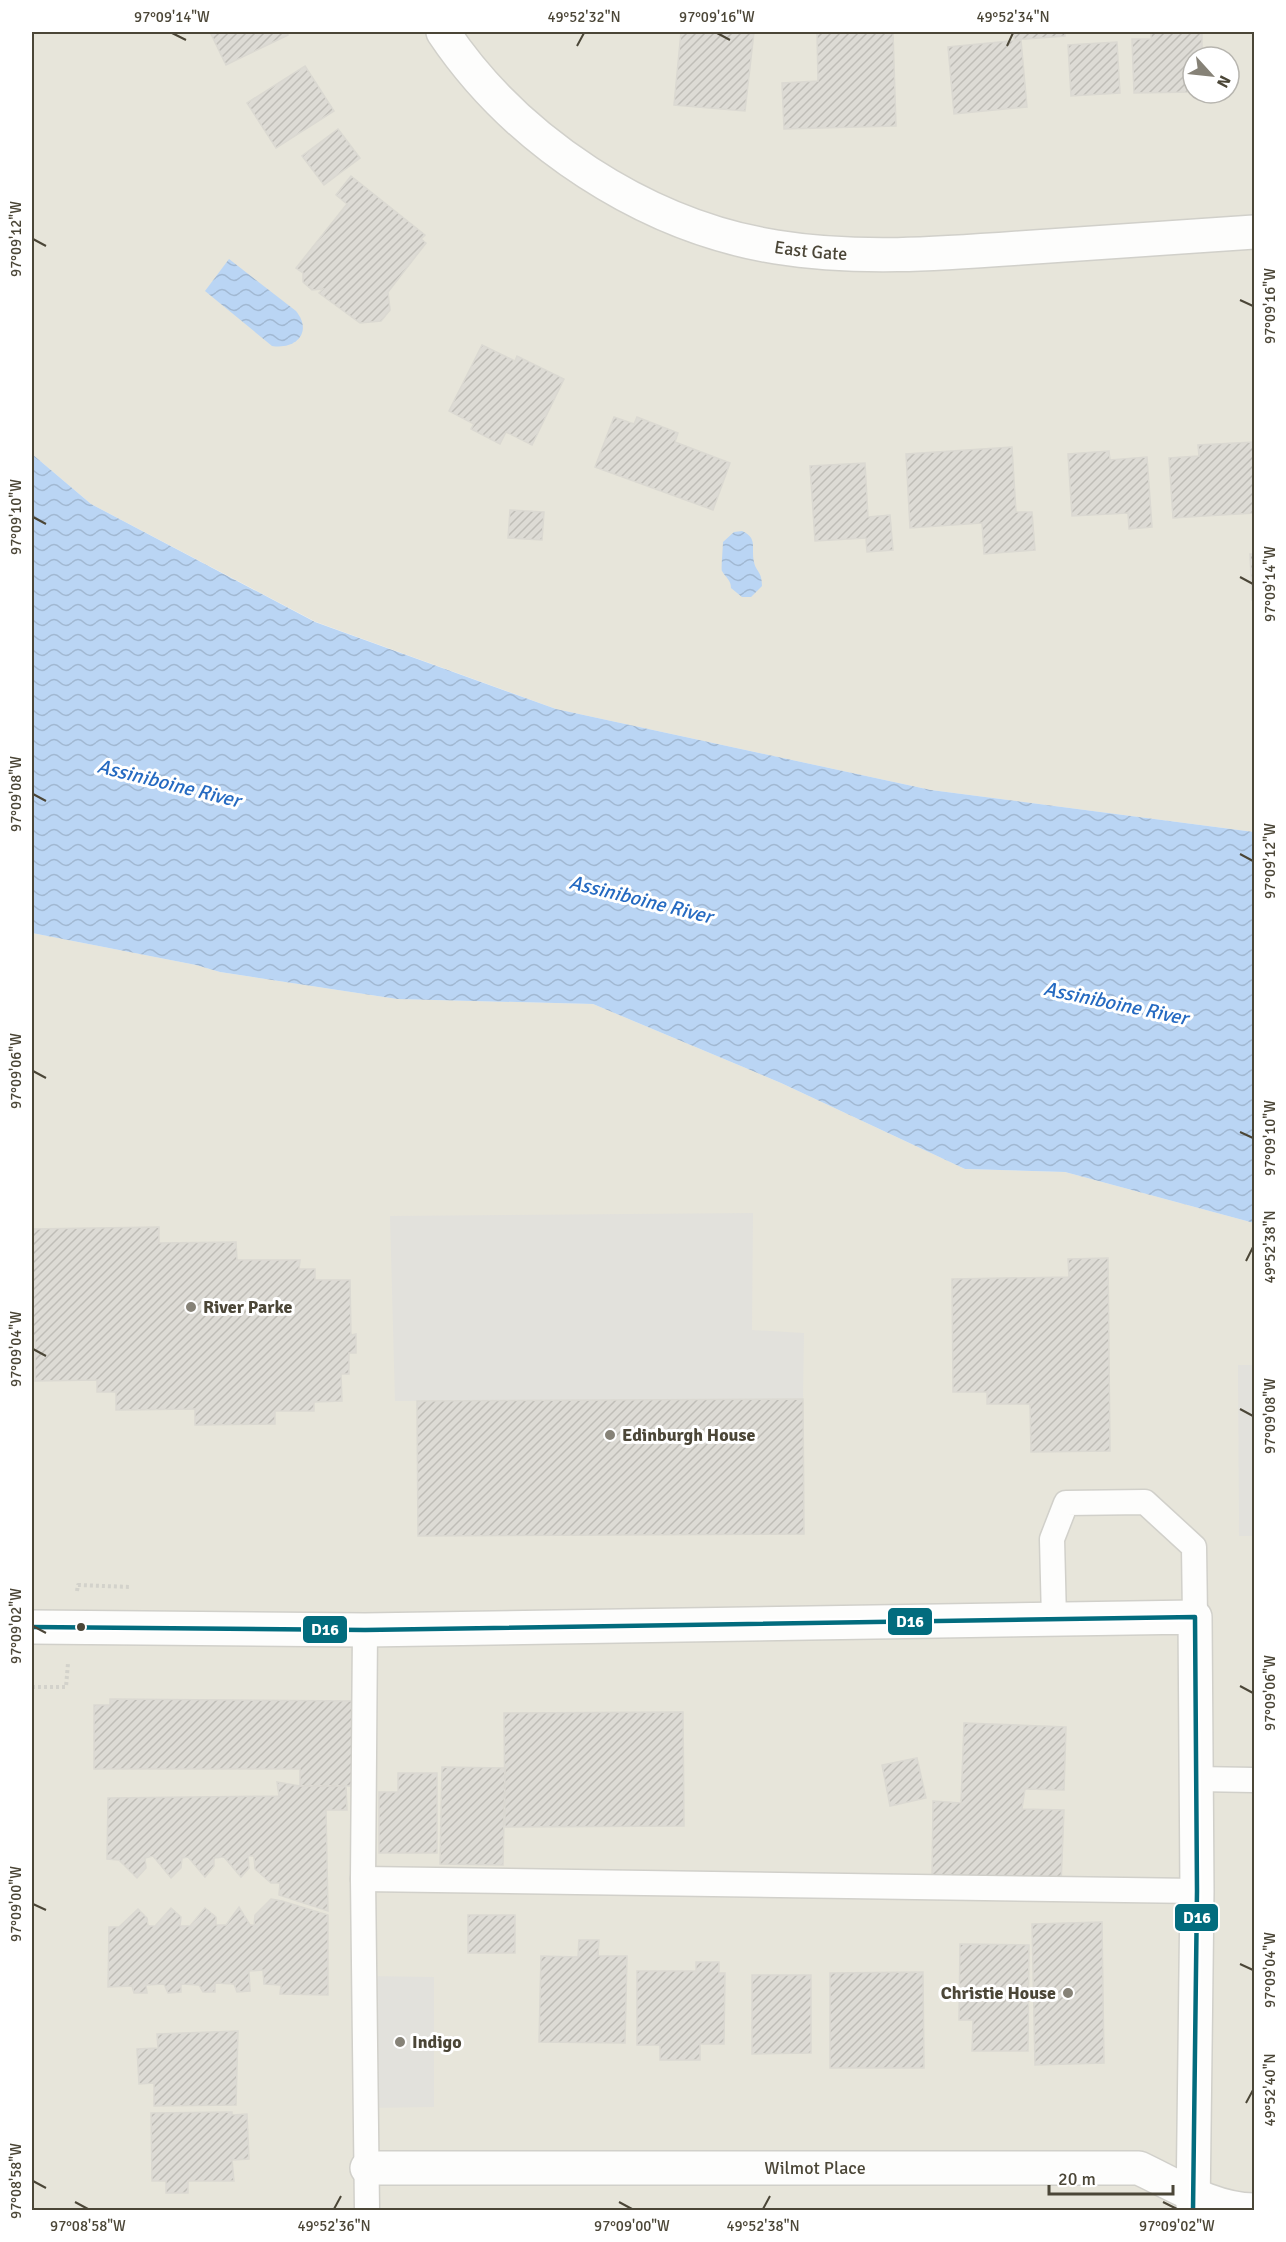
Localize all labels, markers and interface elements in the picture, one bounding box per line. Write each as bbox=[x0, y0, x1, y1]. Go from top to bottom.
text: 97°09'14"W bbox=[134, 8, 210, 26]
text: 49°52'32"N bbox=[547, 8, 621, 26]
text: 97°09'16"W bbox=[679, 8, 755, 26]
text: 49°52'34"N bbox=[976, 8, 1050, 26]
north arrow bbox=[1181, 45, 1241, 105]
text: N bbox=[1212, 72, 1235, 91]
text: 97°09'12"W bbox=[7, 201, 25, 277]
street label: East Gate bbox=[773, 236, 848, 265]
text: 97°09'16"W bbox=[1261, 268, 1279, 344]
text: 97°09'10"W bbox=[7, 479, 25, 555]
text: 97°09'14"W bbox=[1261, 546, 1279, 622]
water label: Assiniboine River bbox=[95, 754, 246, 814]
text: 97°09'08"W bbox=[7, 756, 25, 832]
text: 97°09'12"W bbox=[1261, 823, 1279, 899]
water label: Assiniboine River bbox=[567, 870, 718, 930]
water label: Assiniboine River bbox=[1042, 976, 1193, 1032]
text: 97°09'06"W bbox=[7, 1033, 25, 1109]
text: 97°09'10"W bbox=[1261, 1100, 1279, 1176]
text: 49°52'38"N bbox=[1261, 1210, 1279, 1284]
place label: River Parke bbox=[203, 1296, 293, 1318]
marker: River Parke bbox=[184, 1300, 198, 1314]
text: 97°09'04"W bbox=[7, 1311, 25, 1387]
text: 97°09'08"W bbox=[1261, 1378, 1279, 1454]
place label: Edinburgh House bbox=[622, 1424, 755, 1446]
marker: Edinburgh House bbox=[603, 1428, 617, 1442]
text: 97°09'02"W bbox=[7, 1588, 25, 1664]
line badge: D16 bbox=[887, 1607, 933, 1636]
text: D16 bbox=[896, 1612, 924, 1632]
line badge: D16 bbox=[302, 1615, 348, 1644]
text: D16 bbox=[311, 1620, 339, 1640]
unlabelled marker bbox=[75, 1621, 87, 1633]
text: 97°09'06"W bbox=[1261, 1655, 1279, 1731]
text: 97°09'00"W bbox=[7, 1866, 25, 1942]
line badge: D16 bbox=[1174, 1903, 1219, 1932]
text: D16 bbox=[1183, 1908, 1211, 1928]
text: 97°09'04"W bbox=[1261, 1932, 1279, 2008]
place label: Christie House bbox=[941, 1982, 1056, 2004]
marker: Christie House bbox=[1061, 1986, 1075, 2000]
place label: Indigo bbox=[412, 2031, 462, 2053]
marker: Indigo bbox=[393, 2035, 407, 2049]
text: 49°52'40"N bbox=[1261, 2053, 1279, 2127]
text: 97°08'58"W bbox=[7, 2143, 25, 2219]
street label: Wilmot Place bbox=[764, 2157, 866, 2179]
scale bar bbox=[1049, 2158, 1174, 2196]
text: 20 m bbox=[1058, 2168, 1096, 2190]
text: 97°08'58"W bbox=[50, 2217, 126, 2235]
text: 49°52'36"N bbox=[297, 2217, 371, 2235]
text: 97°09'00"W bbox=[594, 2217, 670, 2235]
text: 49°52'38"N bbox=[726, 2217, 800, 2235]
text: 97°09'02"W bbox=[1139, 2217, 1215, 2235]

